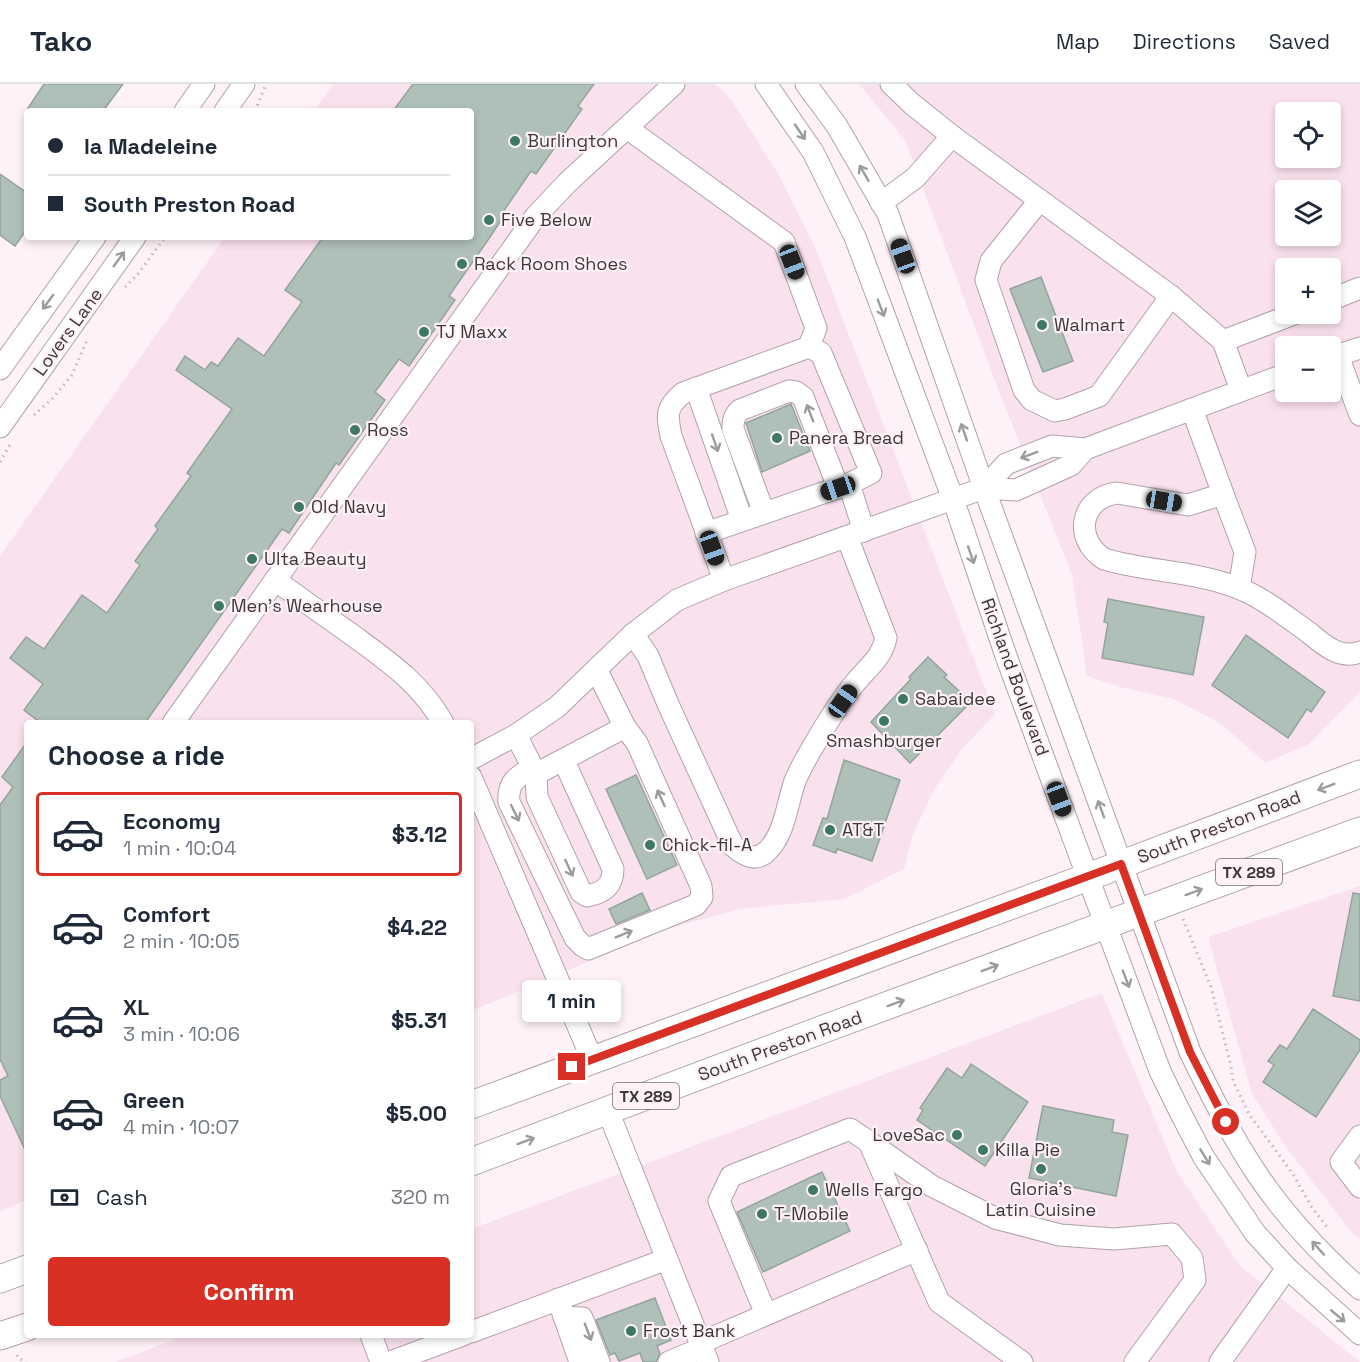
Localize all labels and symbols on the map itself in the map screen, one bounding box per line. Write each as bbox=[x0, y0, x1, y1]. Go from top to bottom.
one-way arrow bbox=[793, 123, 806, 140]
place label: Burlington bbox=[527, 129, 618, 152]
marker: Burlington bbox=[508, 134, 522, 148]
one-way arrow bbox=[858, 165, 870, 182]
place label: Five Below bbox=[501, 208, 592, 231]
marker: Five Below bbox=[482, 213, 496, 227]
car bbox=[888, 236, 918, 276]
car bbox=[777, 242, 807, 282]
one-way arrow bbox=[113, 252, 125, 268]
place label: Rack Room Shoes bbox=[474, 252, 628, 275]
marker: Rack Room Shoes bbox=[455, 257, 469, 271]
street label: Lovers Lane bbox=[28, 283, 107, 380]
one-way arrow bbox=[42, 293, 55, 309]
one-way arrow bbox=[876, 298, 887, 317]
place label: Walmart bbox=[1054, 313, 1125, 336]
marker: Walmart bbox=[1035, 318, 1049, 332]
place label: TJ Maxx bbox=[436, 320, 508, 343]
marker: TJ Maxx bbox=[417, 325, 431, 339]
one-way arrow bbox=[804, 405, 815, 423]
place label: Ross bbox=[367, 418, 408, 441]
marker: Ross bbox=[348, 423, 362, 437]
one-way arrow bbox=[958, 424, 969, 442]
place label: Panera Bread bbox=[789, 426, 904, 449]
marker: Panera Bread bbox=[770, 431, 784, 445]
one-way arrow bbox=[710, 433, 721, 452]
one-way arrow bbox=[1020, 450, 1039, 461]
car bbox=[818, 474, 858, 502]
car bbox=[1145, 489, 1183, 513]
place label: Old Navy bbox=[311, 495, 386, 518]
marker: Old Navy bbox=[292, 500, 306, 514]
car bbox=[697, 528, 727, 568]
one-way arrow bbox=[967, 545, 978, 563]
place label: Ulta Beauty bbox=[264, 547, 367, 570]
marker: Ulta Beauty bbox=[245, 552, 259, 566]
place label: Men's Wearhouse bbox=[231, 594, 383, 617]
street label: Richland Boulevard bbox=[976, 595, 1055, 759]
marker: Men's Wearhouse bbox=[212, 599, 226, 613]
car bbox=[825, 681, 861, 721]
place label: Sabaidee bbox=[915, 687, 996, 710]
marker: Sabaidee bbox=[896, 692, 910, 706]
marker: Smashburger bbox=[877, 714, 891, 728]
place label: Smashburger bbox=[826, 729, 942, 752]
car bbox=[1044, 779, 1074, 819]
one-way arrow bbox=[1317, 782, 1335, 793]
street label: South Preston Road bbox=[1134, 785, 1304, 868]
one-way arrow bbox=[655, 789, 666, 807]
one-way arrow bbox=[1094, 800, 1105, 819]
one-way arrow bbox=[510, 804, 521, 822]
place label: AT&T bbox=[842, 818, 884, 841]
marker: AT&T bbox=[823, 823, 837, 837]
place label: Chick-fil-A bbox=[662, 833, 752, 856]
marker: Chick-fil-A bbox=[643, 838, 657, 852]
one-way arrow bbox=[564, 858, 576, 876]
road number: TX 289 bbox=[1216, 859, 1282, 885]
one-way arrow bbox=[1184, 886, 1202, 897]
one-way arrow bbox=[615, 928, 633, 939]
one-way arrow bbox=[981, 962, 999, 973]
one-way arrow bbox=[1121, 970, 1132, 988]
callout: 1 min bbox=[522, 980, 622, 1022]
one-way arrow bbox=[886, 997, 905, 1008]
street label: South Preston Road bbox=[694, 1005, 865, 1086]
route end bbox=[558, 1053, 585, 1080]
road number: TX 289 bbox=[613, 1083, 679, 1109]
route start bbox=[1212, 1108, 1239, 1135]
place label: LoveSac bbox=[873, 1123, 945, 1146]
marker: LoveSac bbox=[950, 1128, 964, 1142]
one-way arrow bbox=[516, 1135, 535, 1146]
place label: Killa Pie bbox=[995, 1138, 1060, 1161]
marker: Killa Pie bbox=[976, 1143, 990, 1157]
one-way arrow bbox=[1199, 1148, 1211, 1165]
marker: Gloria's Latin Cuisine bbox=[1034, 1162, 1048, 1176]
place label: Gloria's Latin Cuisine bbox=[986, 1177, 1096, 1221]
place label: Wells Fargo bbox=[825, 1178, 923, 1201]
marker: Wells Fargo bbox=[806, 1183, 820, 1197]
place label: T-Mobile bbox=[774, 1202, 849, 1225]
marker: T-Mobile bbox=[755, 1207, 769, 1221]
one-way arrow bbox=[1311, 1241, 1325, 1256]
one-way arrow bbox=[1330, 1309, 1345, 1323]
place label: Frost Bank bbox=[643, 1319, 736, 1342]
one-way arrow bbox=[583, 1322, 594, 1340]
marker: Frost Bank bbox=[624, 1324, 638, 1338]

